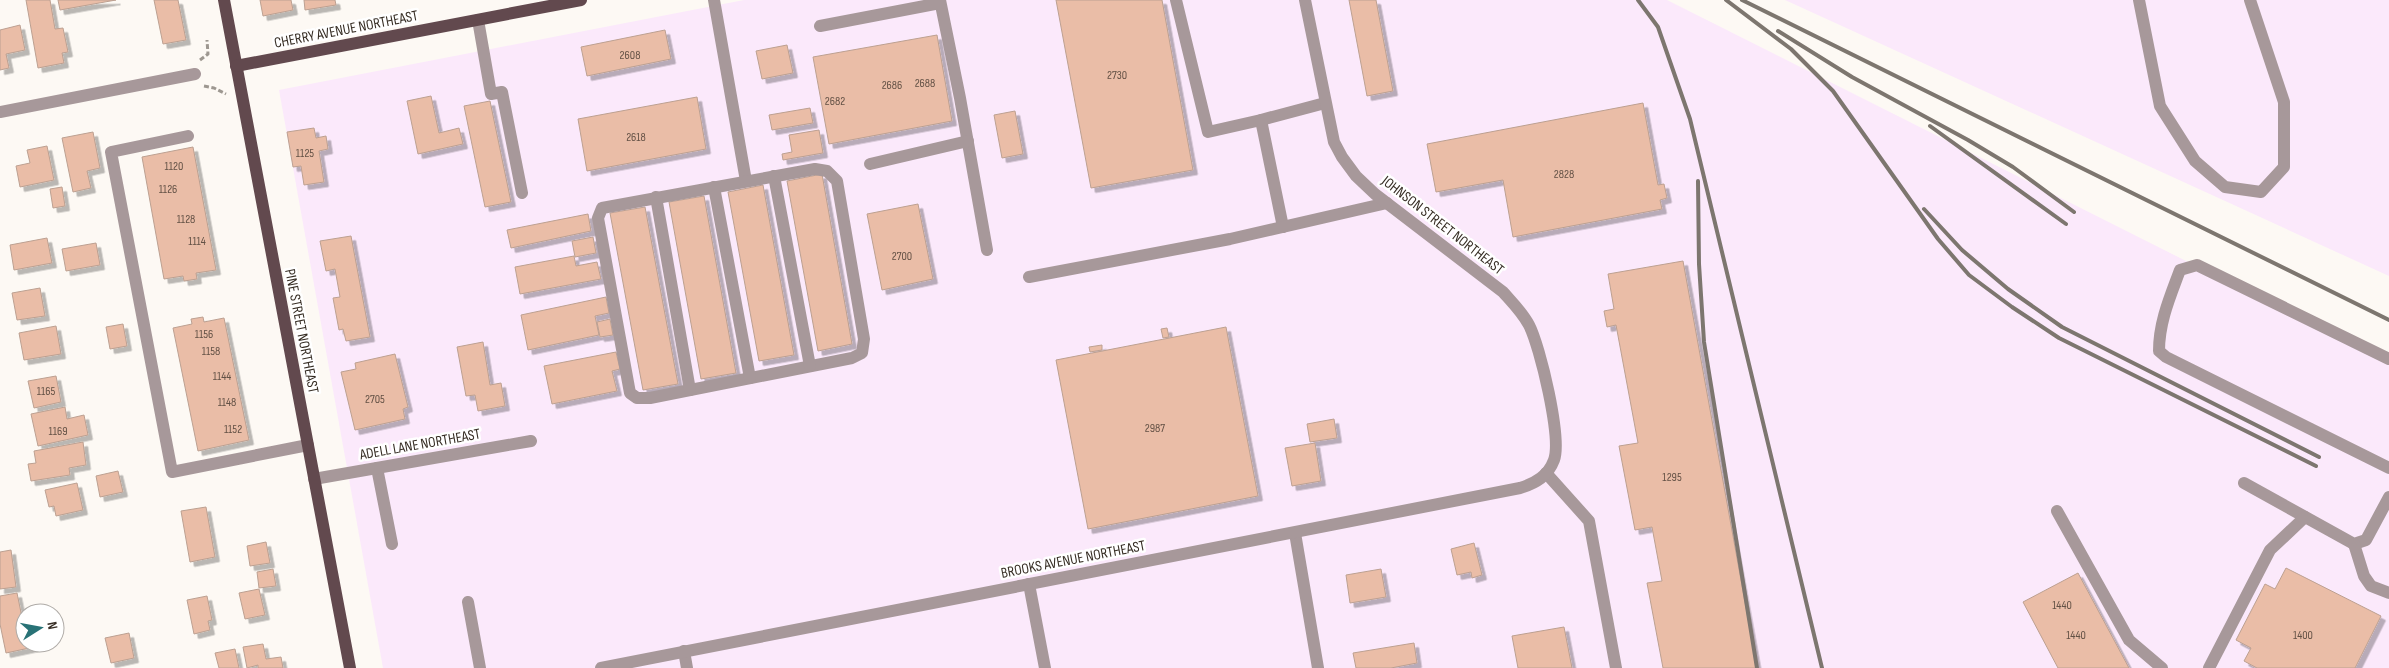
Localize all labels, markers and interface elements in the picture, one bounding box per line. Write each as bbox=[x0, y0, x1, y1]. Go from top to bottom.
street label: CHERRY AVENUE NORTHEAST bbox=[272, 6, 420, 53]
house number: 2608 bbox=[620, 48, 640, 63]
house number: 2730 bbox=[1107, 68, 1127, 83]
house number: 2688 bbox=[915, 76, 935, 91]
house number: 2686 bbox=[882, 78, 902, 93]
house number: 2682 bbox=[825, 94, 845, 109]
house number: 2618 bbox=[626, 130, 646, 145]
house number: 1125 bbox=[296, 146, 314, 161]
house number: 1120 bbox=[165, 159, 183, 174]
house number: 2828 bbox=[1554, 167, 1574, 182]
street label: JOHNSON STREET NORTHEAST bbox=[1377, 171, 1508, 279]
house number: 1126 bbox=[159, 182, 177, 197]
house number: 1128 bbox=[177, 212, 195, 227]
house number: 1114 bbox=[188, 234, 206, 249]
house number: 2700 bbox=[892, 249, 912, 264]
street label: PINE STREET NORTHEAST bbox=[280, 267, 323, 395]
house number: 1156 bbox=[195, 327, 213, 342]
house number: 1158 bbox=[202, 344, 220, 359]
house number: 1144 bbox=[213, 369, 231, 384]
house number: 1165 bbox=[37, 384, 55, 399]
house number: 2705 bbox=[365, 392, 385, 407]
house number: 1148 bbox=[218, 395, 236, 410]
house number: 2987 bbox=[1145, 421, 1165, 436]
house number: 1152 bbox=[224, 422, 242, 437]
house number: 1169 bbox=[49, 424, 67, 439]
street label: ADELL LANE NORTHEAST bbox=[357, 425, 482, 465]
house number: 1295 bbox=[1662, 470, 1682, 485]
street label: BROOKS AVENUE NORTHEAST bbox=[999, 536, 1147, 583]
house number: 1440 bbox=[2052, 598, 2072, 613]
north arrow bbox=[15, 603, 65, 653]
text: N bbox=[43, 620, 61, 631]
house number: 1440 bbox=[2066, 628, 2086, 643]
house number: 1400 bbox=[2293, 628, 2313, 643]

